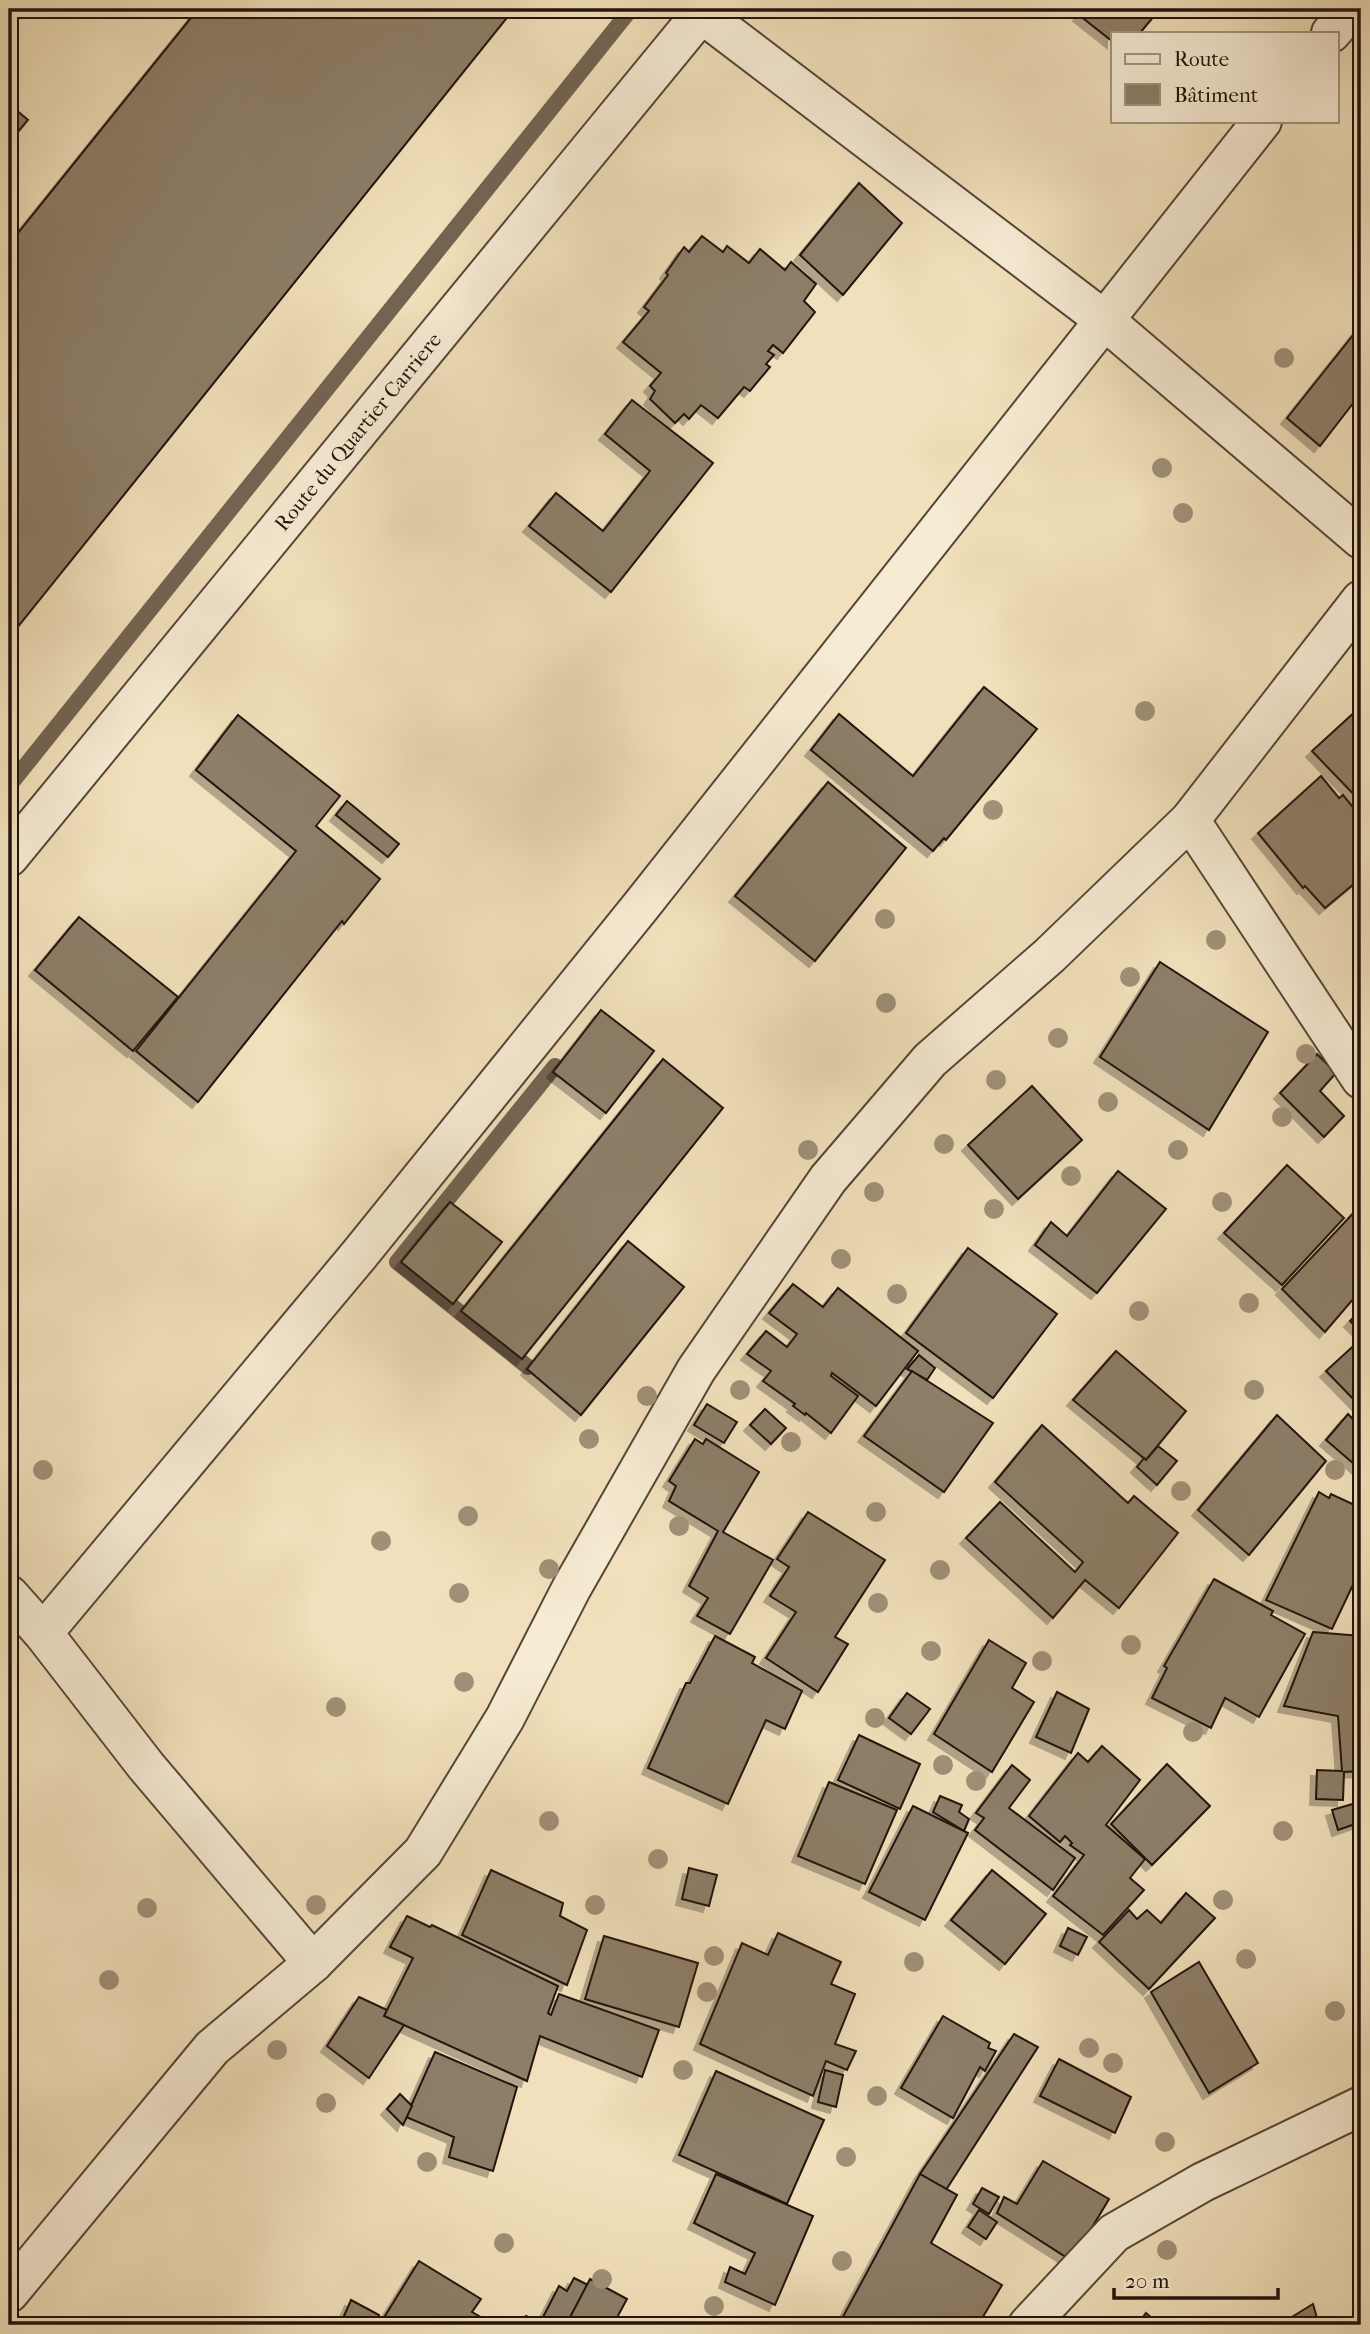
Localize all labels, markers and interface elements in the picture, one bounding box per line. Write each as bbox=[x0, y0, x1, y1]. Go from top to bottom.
legend bbox=[1111, 32, 1338, 122]
text: Route bbox=[1174, 47, 1229, 71]
text: Bâtiment bbox=[1174, 83, 1259, 107]
street label: Route du Quartier Carriere bbox=[270, 328, 446, 536]
scale bar bbox=[1114, 2257, 1279, 2301]
text: 20 m bbox=[1125, 2269, 1170, 2293]

